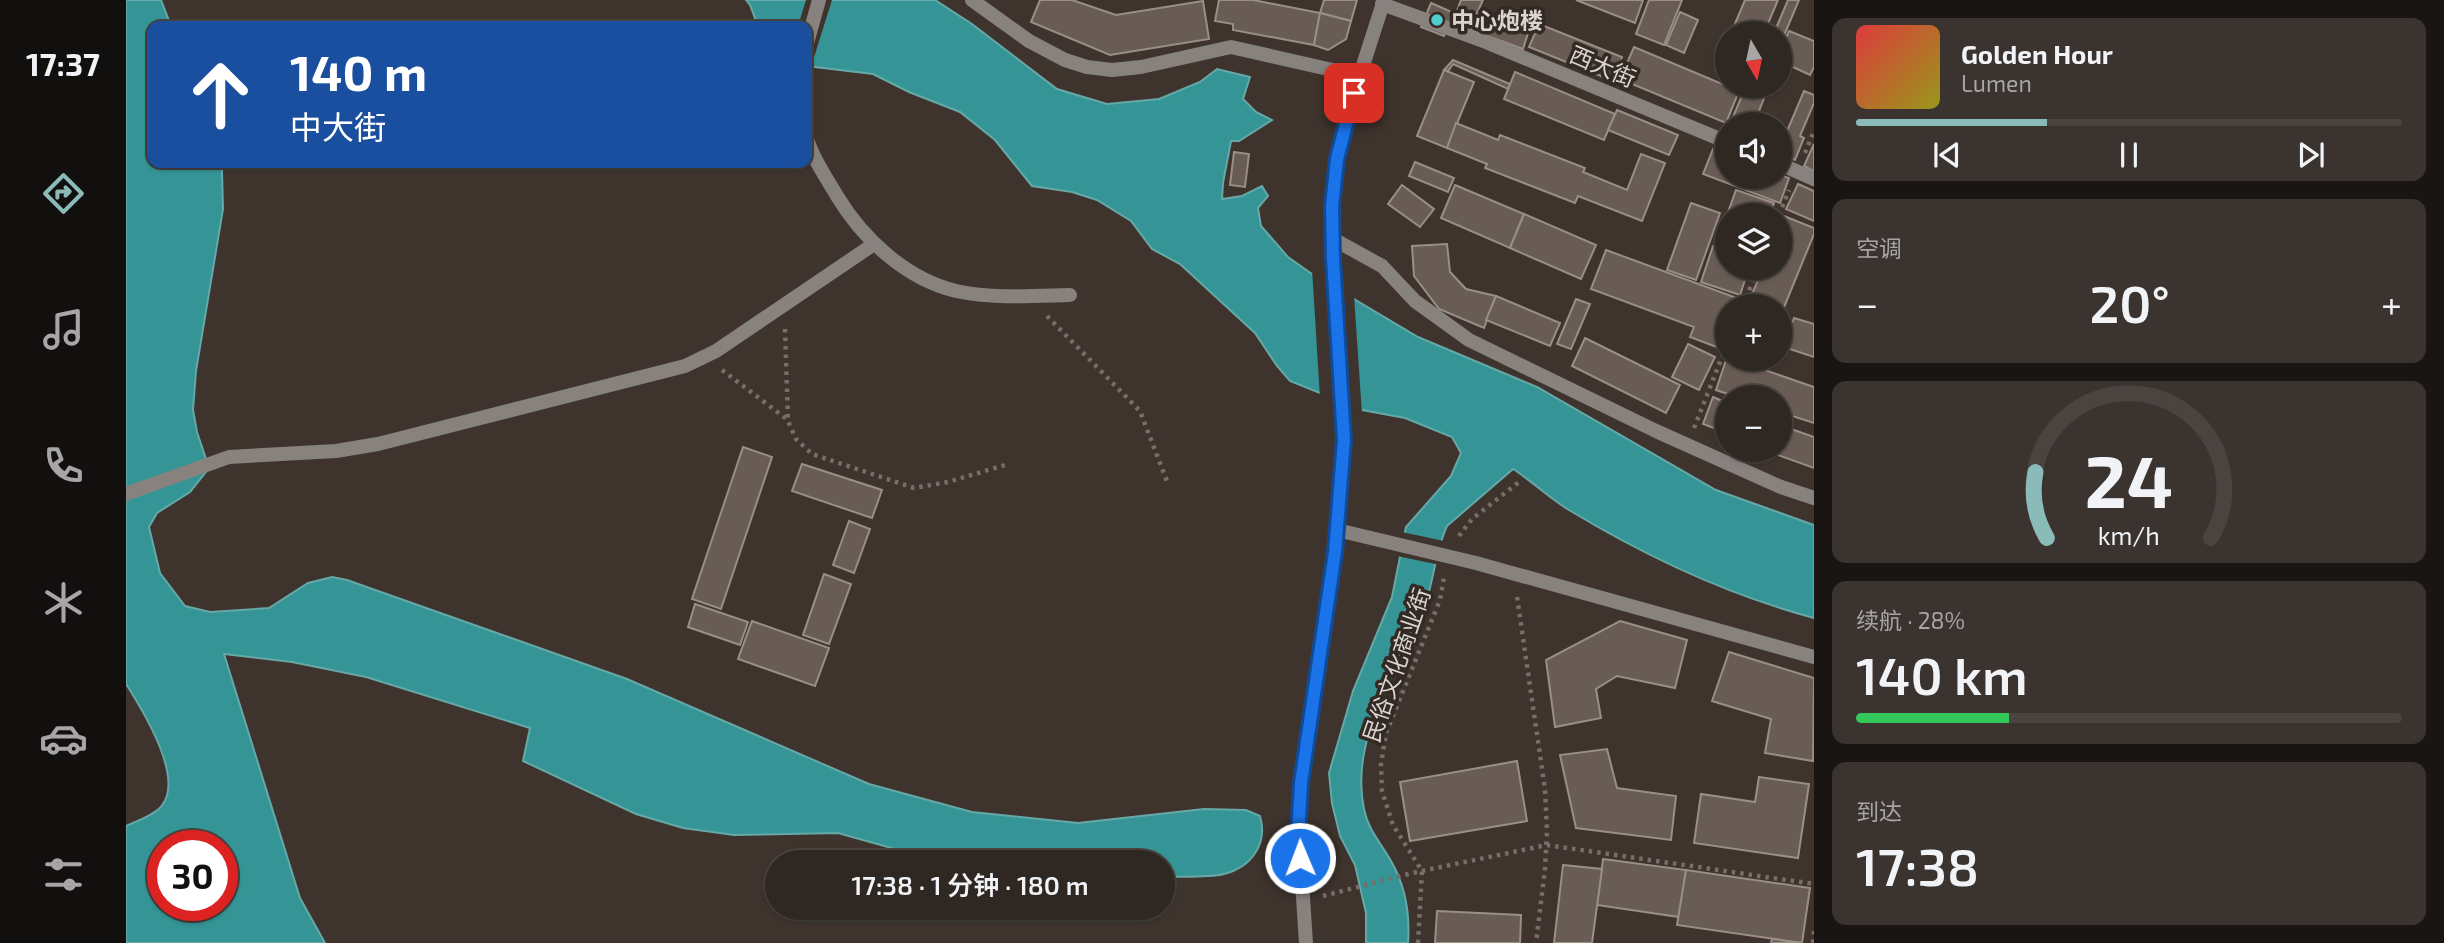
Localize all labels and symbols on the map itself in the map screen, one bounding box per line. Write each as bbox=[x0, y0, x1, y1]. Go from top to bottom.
place label: 中心炮楼 bbox=[1451, 6, 1543, 34]
marker: 中心炮楼 bbox=[1429, 12, 1445, 28]
north arrow bbox=[1715, 21, 1792, 98]
street label: 西大街 bbox=[1566, 40, 1640, 92]
pin bbox=[1324, 63, 1384, 123]
street label: 民俗文化商业街 bbox=[1357, 584, 1435, 746]
position arrow bbox=[1263, 821, 1337, 895]
speed limit sign: 30 bbox=[147, 830, 238, 921]

